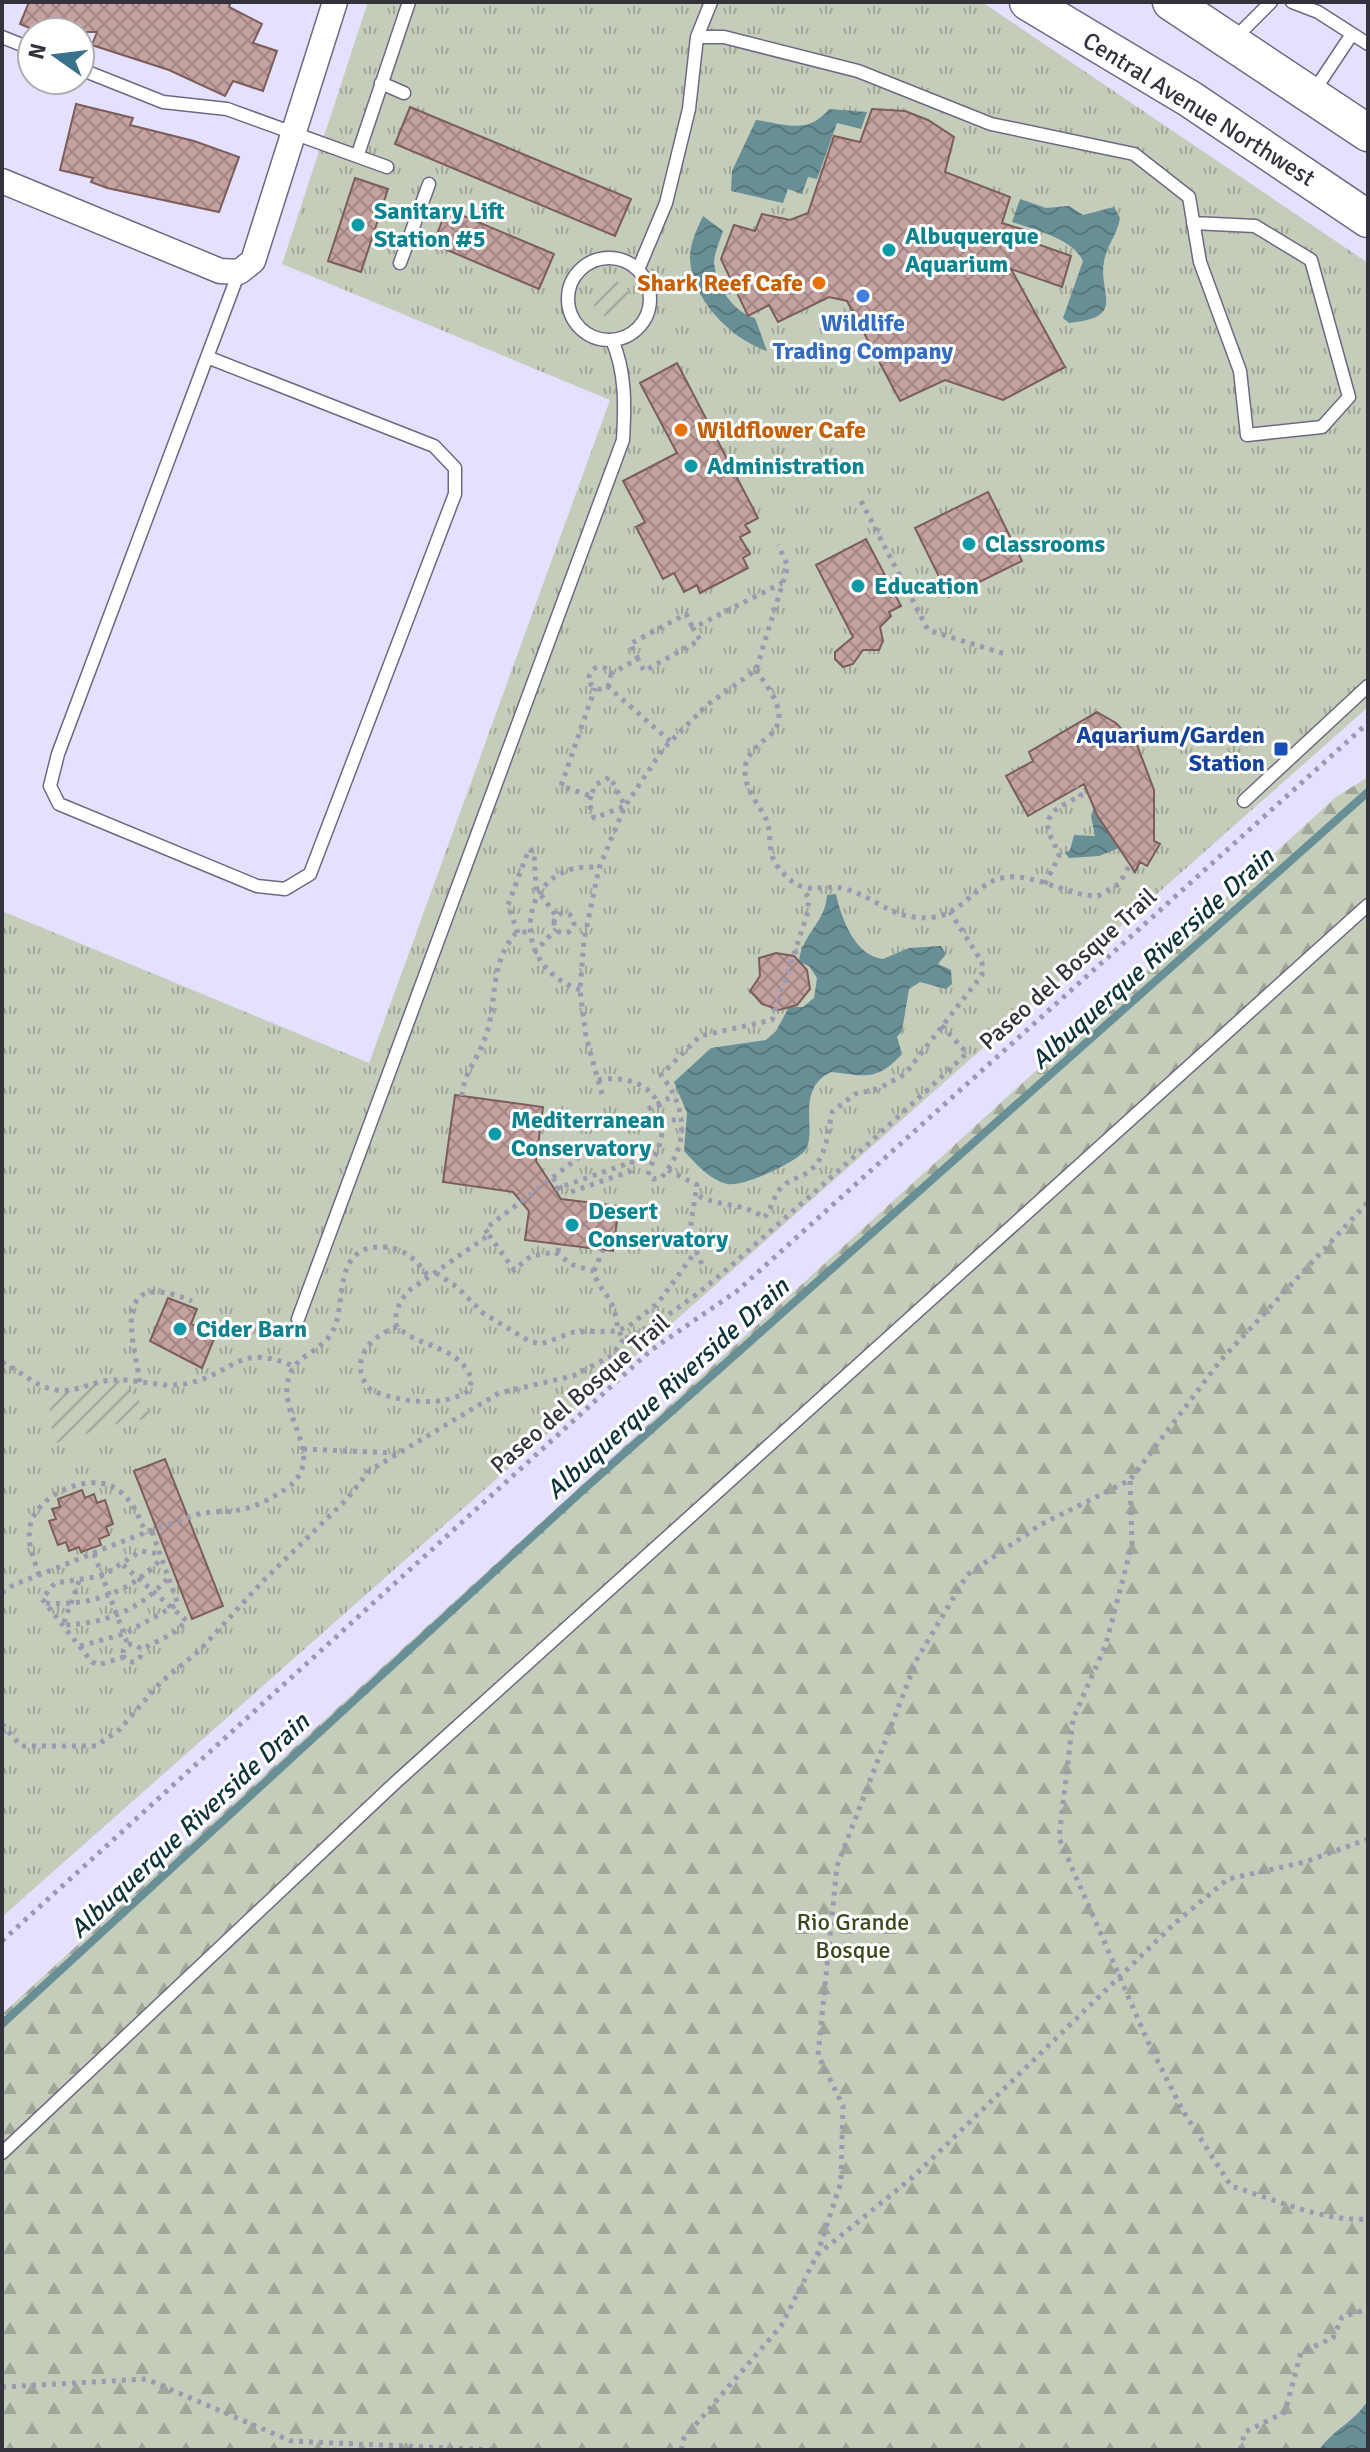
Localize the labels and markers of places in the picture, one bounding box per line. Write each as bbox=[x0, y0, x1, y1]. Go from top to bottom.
place label: Sanitary Lift Station #5 bbox=[374, 196, 505, 254]
marker: Sanitary Lift Station #5 bbox=[349, 216, 367, 234]
place label: Albuquerque Aquarium bbox=[905, 221, 1039, 279]
marker: Albuquerque Aquarium bbox=[880, 241, 898, 259]
place label: Shark Reef Cafe bbox=[637, 268, 803, 298]
marker: Shark Reef Cafe bbox=[810, 274, 828, 292]
marker: Wildlife Trading Company bbox=[854, 287, 872, 305]
place label: Wildlife Trading Company bbox=[773, 308, 953, 366]
place label: Wildflower Cafe bbox=[697, 415, 866, 445]
marker: Wildflower Cafe bbox=[672, 421, 690, 439]
place label: Administration bbox=[707, 451, 865, 481]
marker: Administration bbox=[682, 457, 700, 475]
place label: Classrooms bbox=[985, 529, 1105, 559]
marker: Classrooms bbox=[960, 535, 978, 553]
place label: Education bbox=[874, 571, 979, 601]
marker: Education bbox=[849, 577, 867, 595]
place label: Aquarium/Garden Station bbox=[1076, 720, 1265, 778]
marker: Aquarium/Garden Station bbox=[1272, 740, 1290, 758]
place label: Mediterranean Conservatory bbox=[511, 1105, 665, 1163]
marker: Mediterranean Conservatory bbox=[486, 1125, 504, 1143]
place label: Desert Conservatory bbox=[588, 1196, 728, 1254]
marker: Desert Conservatory bbox=[563, 1216, 581, 1234]
place label: Cider Barn bbox=[196, 1314, 307, 1344]
marker: Cider Barn bbox=[171, 1320, 189, 1338]

